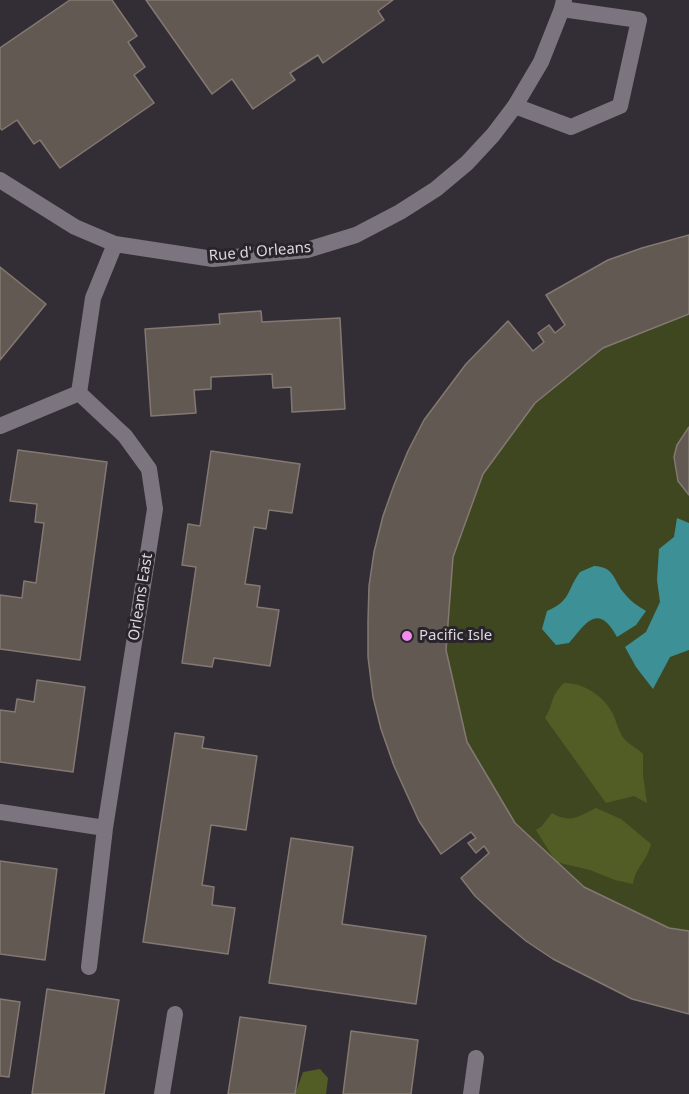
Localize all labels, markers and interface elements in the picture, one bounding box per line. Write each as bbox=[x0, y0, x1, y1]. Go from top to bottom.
street label: Rue d' Orleans bbox=[208, 239, 312, 265]
street label: Orleans East bbox=[125, 552, 157, 642]
place label: Pacific Isle bbox=[419, 627, 492, 645]
marker: Pacific Isle bbox=[400, 629, 414, 643]

